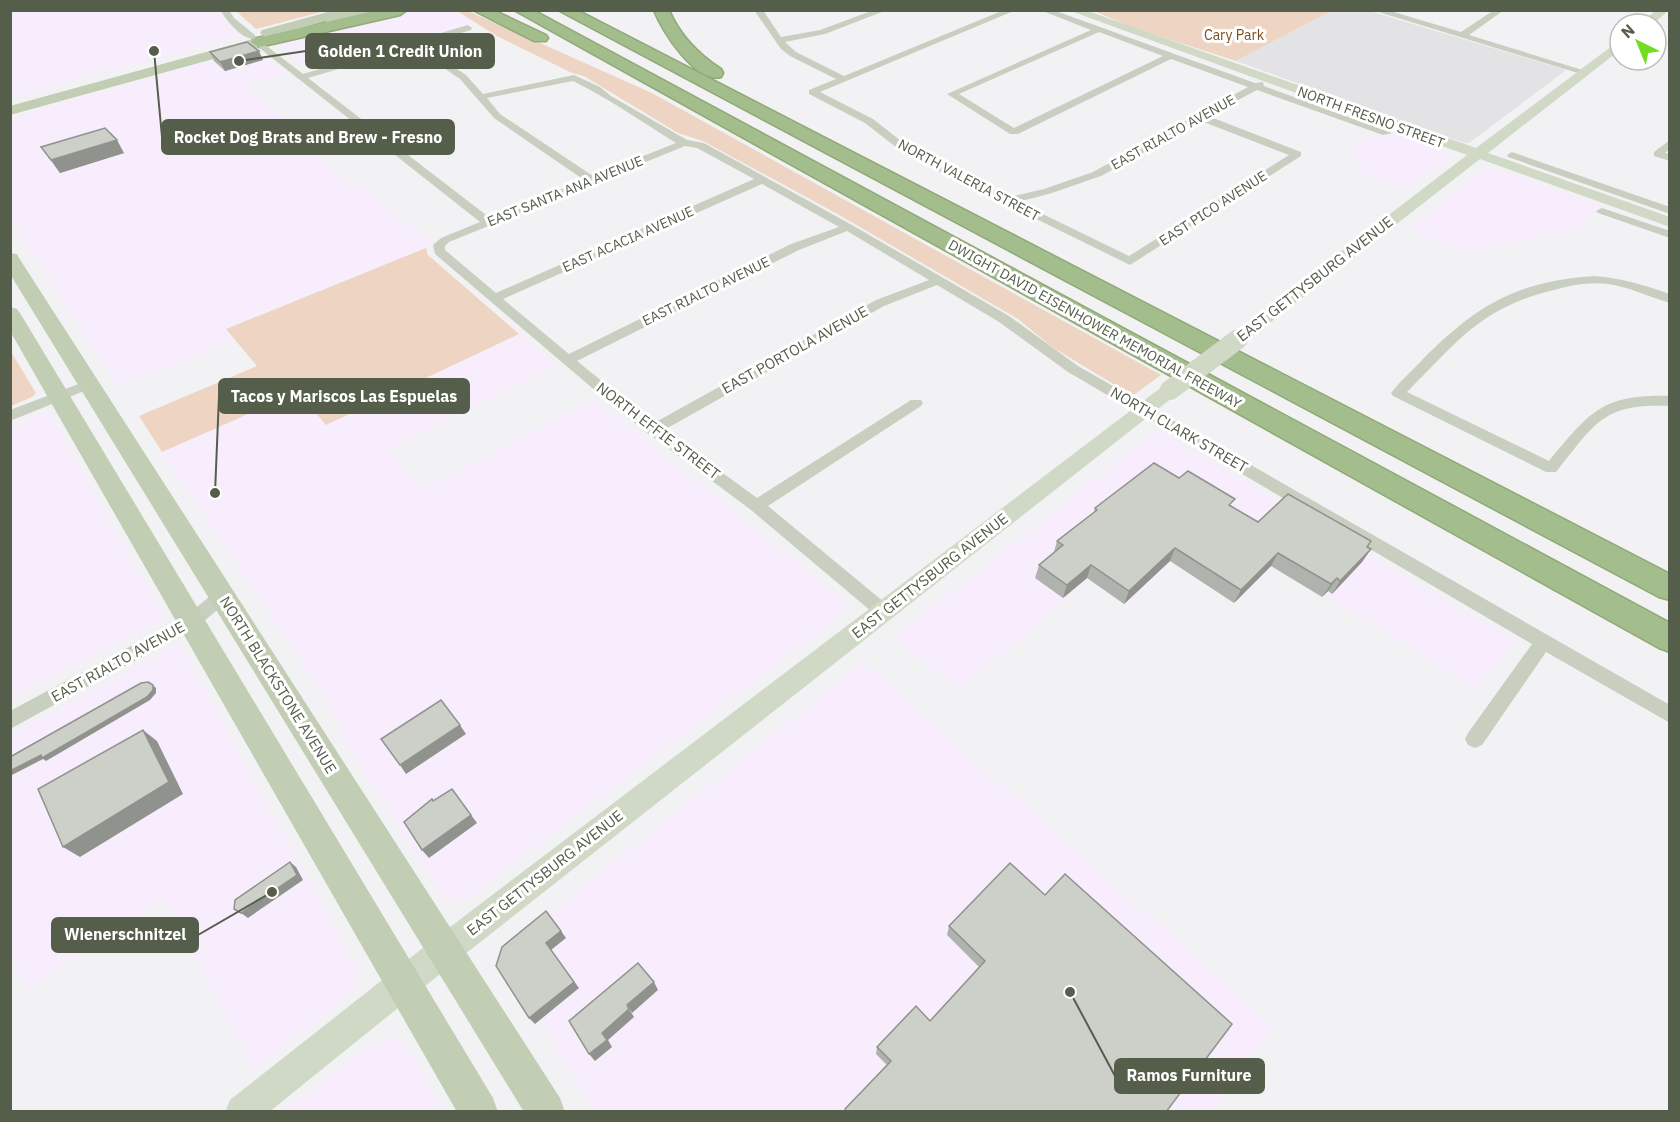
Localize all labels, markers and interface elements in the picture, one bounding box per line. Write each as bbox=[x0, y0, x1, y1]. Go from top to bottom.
north arrow bbox=[1608, 12, 1668, 72]
text: N bbox=[1617, 20, 1639, 42]
park label: Cary Park bbox=[1204, 26, 1265, 44]
callout: Golden 1 Credit Union bbox=[306, 34, 494, 68]
text: Golden 1 Credit Union bbox=[318, 41, 482, 61]
street label: NORTH FRESNO STREET bbox=[1295, 82, 1447, 152]
street label: EAST RIALTO AVENUE bbox=[1108, 90, 1238, 174]
callout: Rocket Dog Brats and Brew - Fresno bbox=[162, 120, 454, 154]
text: Rocket Dog Brats and Brew - Fresno bbox=[174, 127, 442, 147]
street label: NORTH VALERIA STREET bbox=[895, 135, 1043, 225]
street label: EAST SANTA ANA AVENUE bbox=[484, 151, 646, 231]
street label: EAST PICO AVENUE bbox=[1156, 166, 1270, 250]
street label: EAST ACACIA AVENUE bbox=[560, 202, 696, 276]
street label: EAST GETTYSBURG AVENUE bbox=[1233, 212, 1397, 345]
street label: DWIGHT DAVID EISENHOWER MEMORIAL FREEWAY bbox=[945, 236, 1245, 413]
street label: EAST RIALTO AVENUE bbox=[639, 252, 773, 330]
street label: EAST PORTOLA AVENUE bbox=[718, 301, 871, 398]
street label: NORTH EFFIE STREET bbox=[593, 378, 724, 484]
callout: Tacos y Mariscos Las Espuelas bbox=[219, 379, 469, 413]
street label: NORTH CLARK STREET bbox=[1107, 383, 1252, 477]
text: Tacos y Mariscos Las Espuelas bbox=[231, 386, 457, 406]
street label: EAST GETTYSBURG AVENUE bbox=[848, 509, 1012, 642]
street label: NORTH BLACKSTONE AVENUE bbox=[216, 593, 341, 777]
street label: EAST RIALTO AVENUE bbox=[48, 617, 188, 706]
street label: EAST GETTYSBURG AVENUE bbox=[463, 806, 627, 939]
callout: Wienerschnitzel bbox=[52, 918, 198, 952]
text: Wienerschnitzel bbox=[64, 924, 186, 944]
callout: Ramos Furniture bbox=[1115, 1059, 1264, 1093]
text: Ramos Furniture bbox=[1126, 1065, 1252, 1085]

